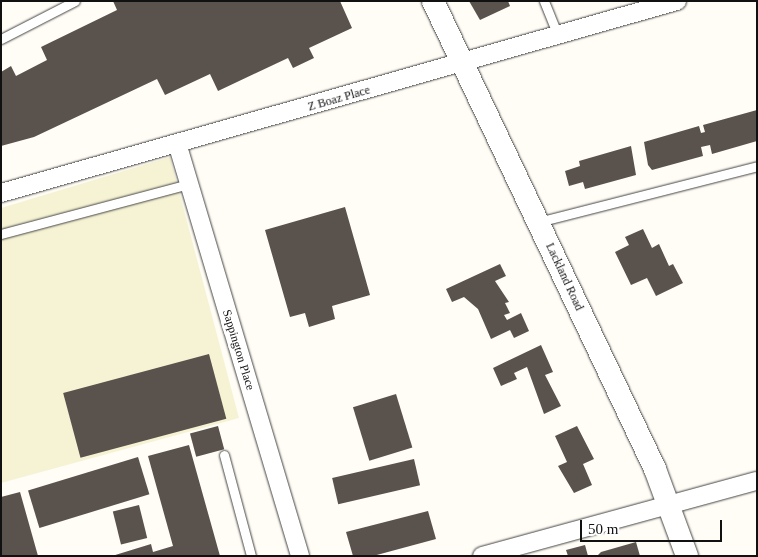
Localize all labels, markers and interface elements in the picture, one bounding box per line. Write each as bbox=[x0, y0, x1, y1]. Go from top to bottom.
street label: Z Boaz Place bbox=[306, 83, 372, 115]
street label: Lackland Road bbox=[542, 241, 586, 313]
street label: Sappington Place bbox=[219, 308, 257, 392]
scale bar bbox=[583, 510, 726, 542]
text: 50 m bbox=[588, 521, 618, 537]

